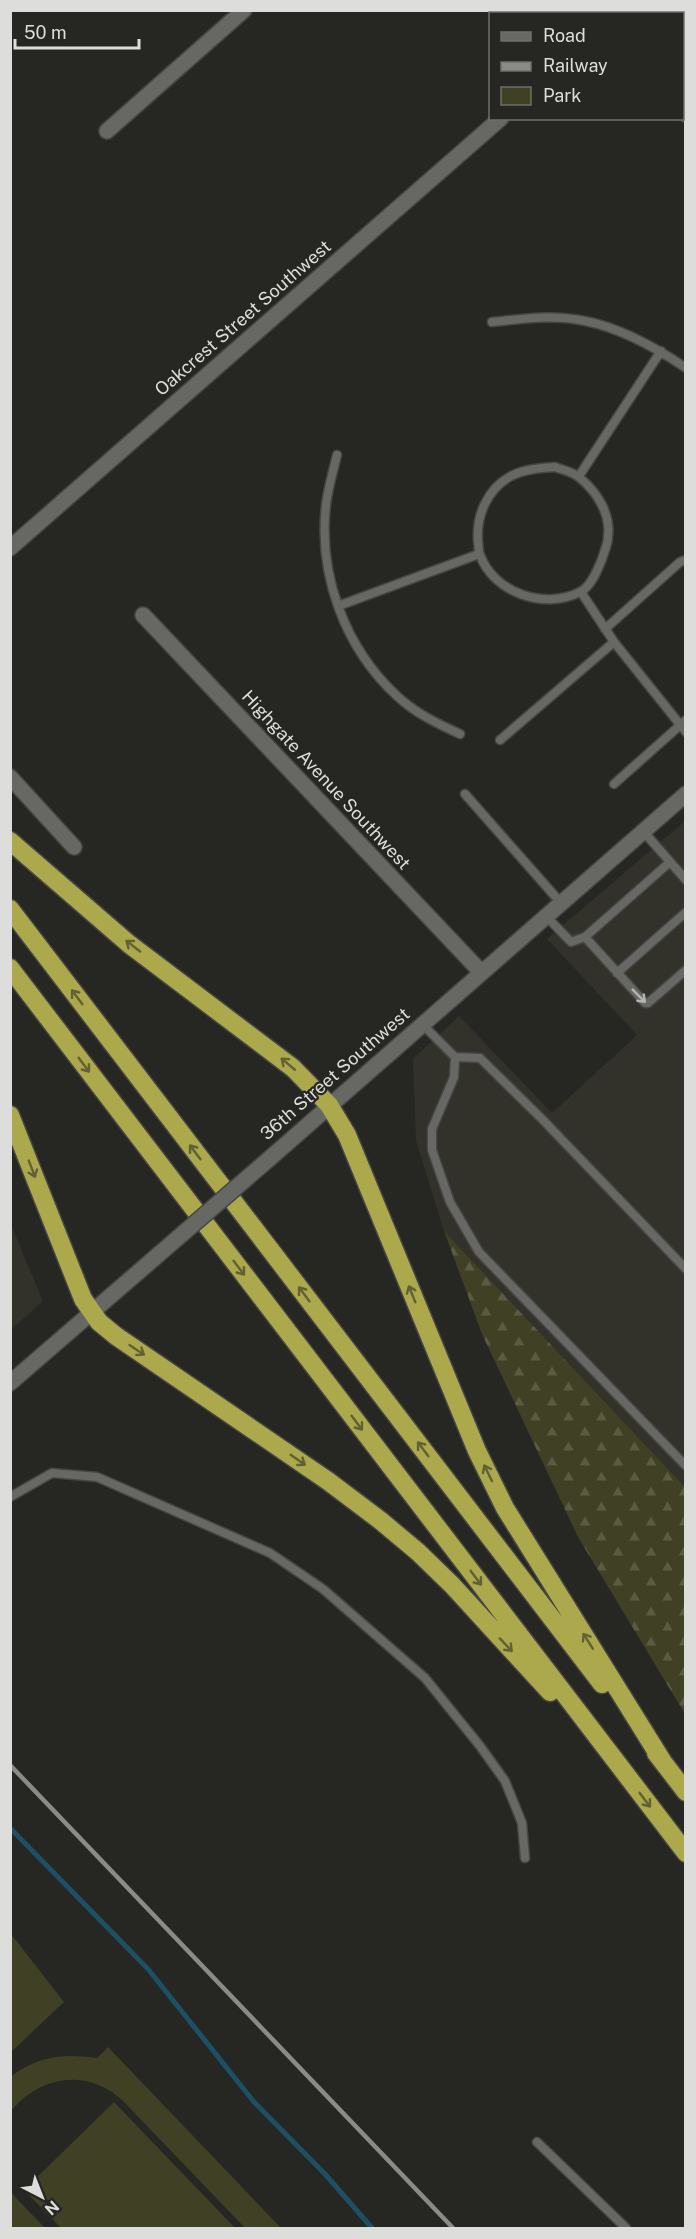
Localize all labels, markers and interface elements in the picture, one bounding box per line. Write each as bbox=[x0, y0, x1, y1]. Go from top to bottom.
scale bar bbox=[15, 12, 140, 50]
legend bbox=[489, 12, 684, 120]
text: 50 m bbox=[24, 22, 67, 43]
text: Road bbox=[543, 25, 586, 46]
text: Railway bbox=[543, 55, 608, 76]
text: Park bbox=[543, 85, 581, 106]
street label: Oakcrest Street Southwest bbox=[150, 235, 335, 400]
street label: Highgate Avenue Southwest bbox=[238, 686, 415, 874]
one-way arrow bbox=[125, 940, 141, 953]
one-way arrow bbox=[631, 988, 646, 1003]
one-way arrow bbox=[71, 989, 84, 1005]
street label: 36th Street Southwest bbox=[256, 1003, 414, 1144]
one-way arrow bbox=[78, 1057, 91, 1073]
one-way arrow bbox=[281, 1057, 296, 1071]
one-way arrow bbox=[189, 1144, 202, 1160]
one-way arrow bbox=[27, 1159, 38, 1178]
one-way arrow bbox=[233, 1259, 245, 1275]
one-way arrow bbox=[406, 1285, 417, 1303]
one-way arrow bbox=[298, 1286, 311, 1302]
one-way arrow bbox=[129, 1344, 145, 1356]
one-way arrow bbox=[351, 1414, 364, 1430]
one-way arrow bbox=[416, 1441, 429, 1457]
one-way arrow bbox=[290, 1454, 306, 1466]
one-way arrow bbox=[482, 1465, 493, 1483]
one-way arrow bbox=[469, 1569, 482, 1585]
one-way arrow bbox=[582, 1633, 594, 1650]
one-way arrow bbox=[499, 1637, 513, 1652]
one-way arrow bbox=[639, 1791, 651, 1807]
north arrow bbox=[12, 2167, 72, 2227]
text: N bbox=[41, 2197, 63, 2219]

